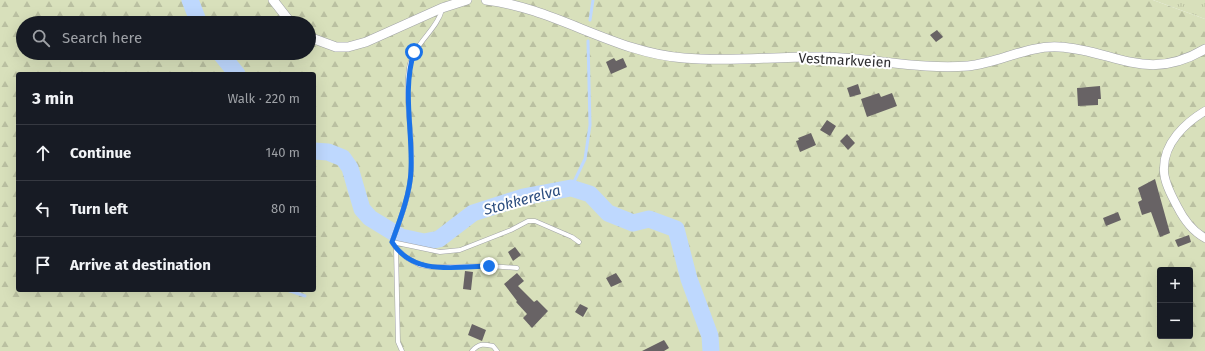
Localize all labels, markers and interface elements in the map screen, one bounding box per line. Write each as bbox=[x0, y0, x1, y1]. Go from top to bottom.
search box bbox=[16, 16, 316, 60]
icon: search bbox=[30, 27, 52, 49]
text: Search here bbox=[62, 29, 142, 47]
route start bbox=[405, 43, 423, 61]
street label: Vestmarkveien bbox=[798, 50, 892, 71]
text: 3 min bbox=[32, 88, 74, 109]
text: Walk · 220 m bbox=[228, 91, 300, 106]
icon: ahead bbox=[32, 142, 54, 164]
text: Continue bbox=[70, 144, 131, 162]
text: 140 m bbox=[266, 145, 300, 160]
water label: Stokkerelva bbox=[481, 181, 562, 219]
icon: left bbox=[32, 198, 54, 220]
text: Turn left bbox=[70, 200, 128, 218]
text: 80 m bbox=[271, 201, 300, 216]
icon: arrive bbox=[32, 254, 54, 276]
text: Arrive at destination bbox=[70, 256, 211, 274]
route end bbox=[480, 257, 498, 275]
map controls bbox=[1157, 267, 1193, 339]
button: + bbox=[1157, 267, 1193, 303]
button: − bbox=[1157, 303, 1193, 339]

